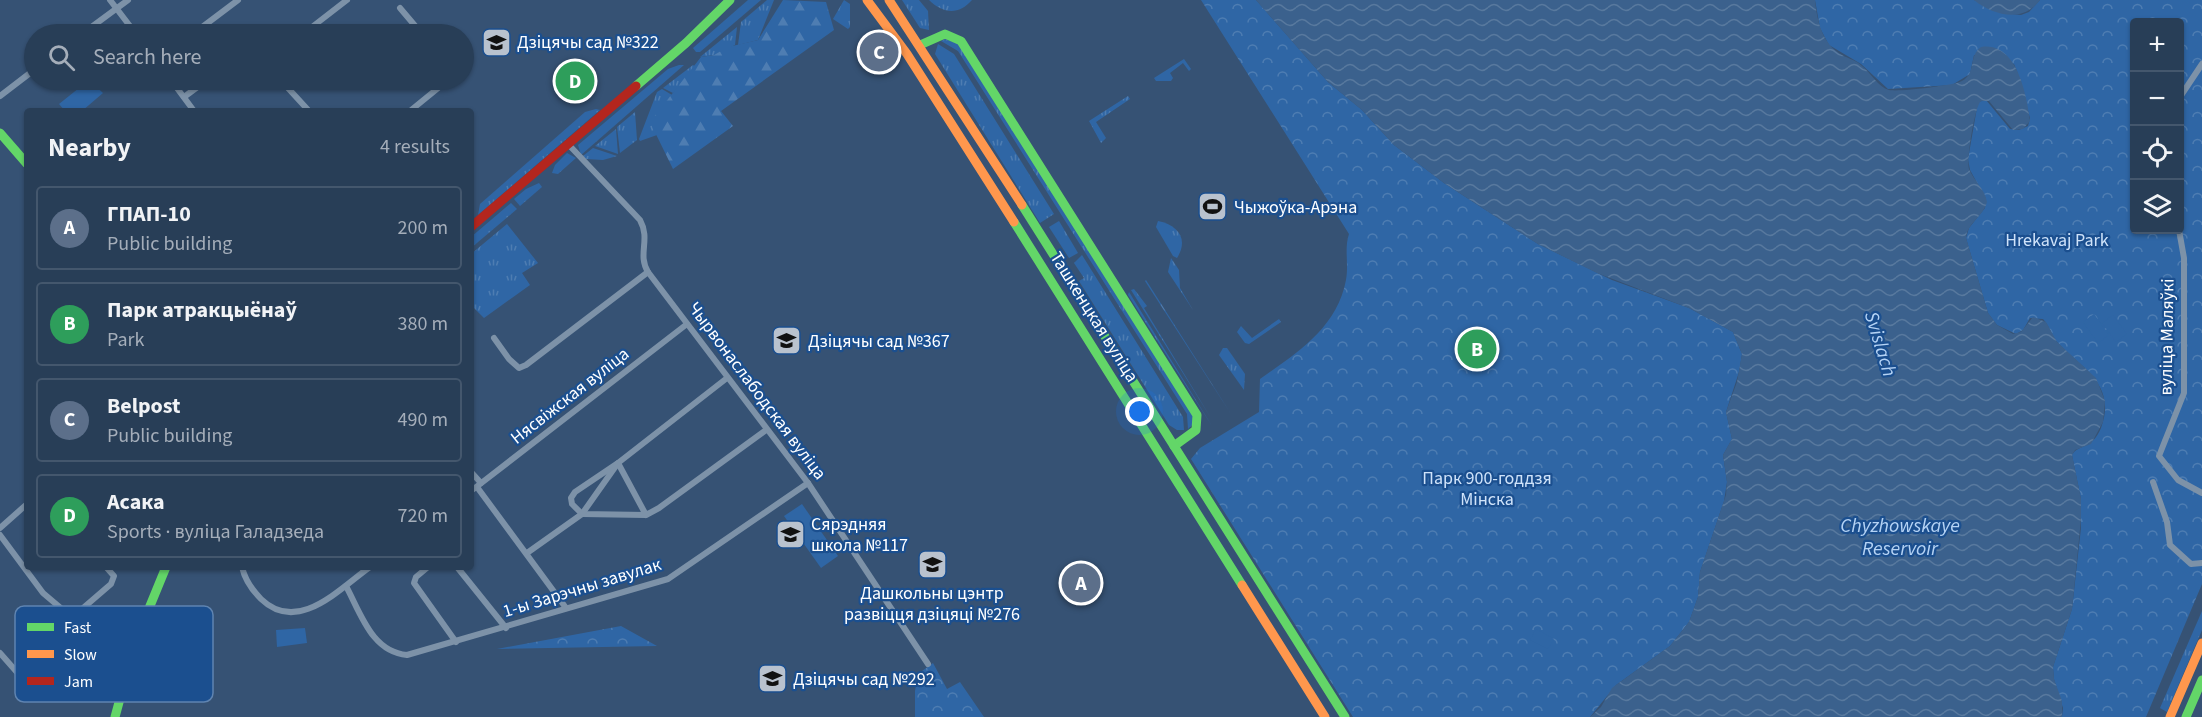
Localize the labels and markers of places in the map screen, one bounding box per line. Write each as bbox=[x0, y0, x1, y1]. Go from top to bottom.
school or university icon: Дзіцячы сад №322 bbox=[480, 26, 512, 58]
pin: C bbox=[860, 29, 898, 74]
place label: Дзіцячы сад №322 bbox=[517, 30, 659, 55]
pin: D bbox=[556, 58, 594, 104]
sports icon: Чыжоўка-Арэна bbox=[1197, 191, 1229, 223]
place label: Чыжоўка-Арэна bbox=[1234, 195, 1357, 220]
school or university icon: Дзіцячы сад №367 bbox=[771, 325, 803, 357]
pin: B bbox=[1458, 326, 1496, 372]
place label: Дзіцячы сад №367 bbox=[808, 329, 950, 354]
place label: Сярэдняя школа №117 bbox=[811, 512, 908, 558]
school or university icon: Сярэдняя школа №117 bbox=[774, 518, 806, 550]
school or university icon: Дашкольны цэнтр развіцця дзіцяці №276 bbox=[916, 548, 948, 580]
pin: A bbox=[1062, 560, 1100, 606]
place label: Дашкольны цэнтр развіцця дзіцяці №276 bbox=[844, 581, 1020, 627]
school or university icon: Дзіцячы сад №292 bbox=[756, 663, 788, 695]
place label: Дзіцячы сад №292 bbox=[793, 667, 935, 692]

